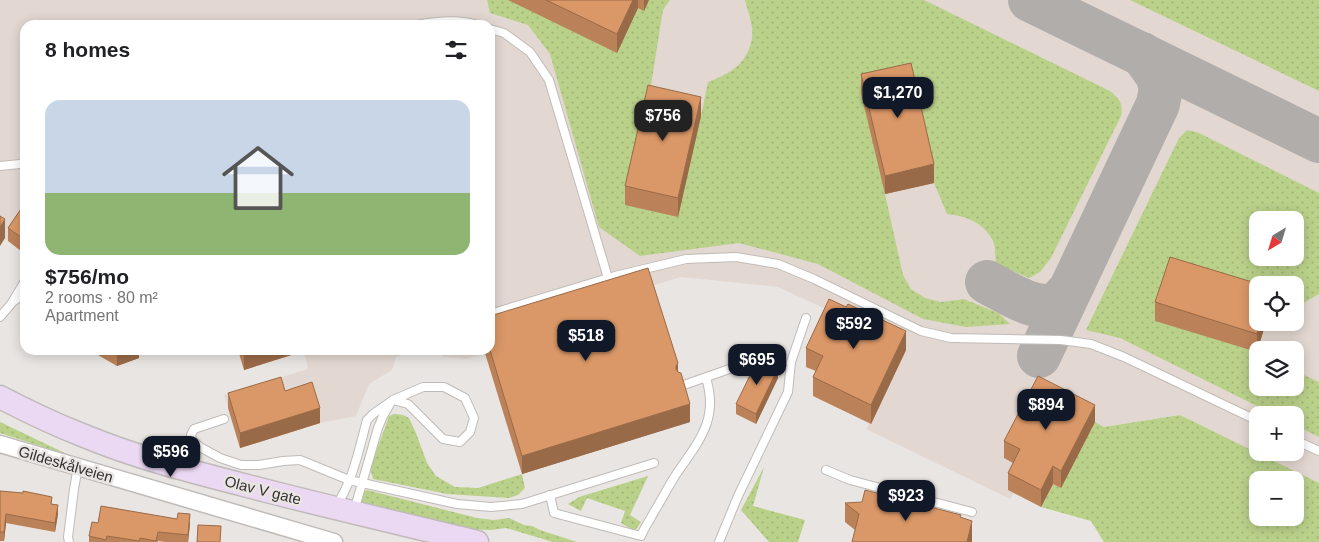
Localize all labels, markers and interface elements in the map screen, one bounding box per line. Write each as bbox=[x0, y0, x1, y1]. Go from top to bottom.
icon: filters bbox=[442, 36, 470, 64]
text: 8 homes bbox=[45, 38, 130, 61]
pin: $1,270 bbox=[857, 76, 939, 119]
text: $1,270 bbox=[874, 84, 922, 101]
pin: $756 bbox=[633, 100, 693, 142]
text: $756 bbox=[645, 107, 681, 124]
icon: home bbox=[213, 133, 303, 223]
north arrow bbox=[1249, 211, 1304, 266]
map controls bbox=[1249, 211, 1304, 526]
text: $756/mo bbox=[45, 265, 129, 288]
button: locate bbox=[1249, 276, 1304, 331]
text: 2 rooms · 80 m² bbox=[45, 289, 158, 306]
text: Apartment bbox=[45, 307, 119, 324]
pin: $592 bbox=[824, 308, 884, 350]
text: $592 bbox=[836, 315, 872, 332]
pin: $518 bbox=[556, 320, 616, 362]
text: $518 bbox=[568, 327, 604, 344]
button: layers bbox=[1249, 341, 1304, 396]
pin: $695 bbox=[727, 344, 787, 386]
text: $695 bbox=[739, 351, 775, 368]
pin: $894 bbox=[1016, 388, 1076, 431]
text: $894 bbox=[1028, 396, 1064, 413]
button: + bbox=[1249, 406, 1304, 461]
pin: $596 bbox=[141, 436, 201, 478]
street label: Gildeskålveien bbox=[17, 442, 115, 486]
text: $596 bbox=[153, 443, 189, 460]
button: − bbox=[1249, 471, 1304, 526]
street label: Olav V gate bbox=[223, 472, 303, 508]
pin: $923 bbox=[876, 480, 936, 522]
text: $923 bbox=[888, 487, 924, 504]

